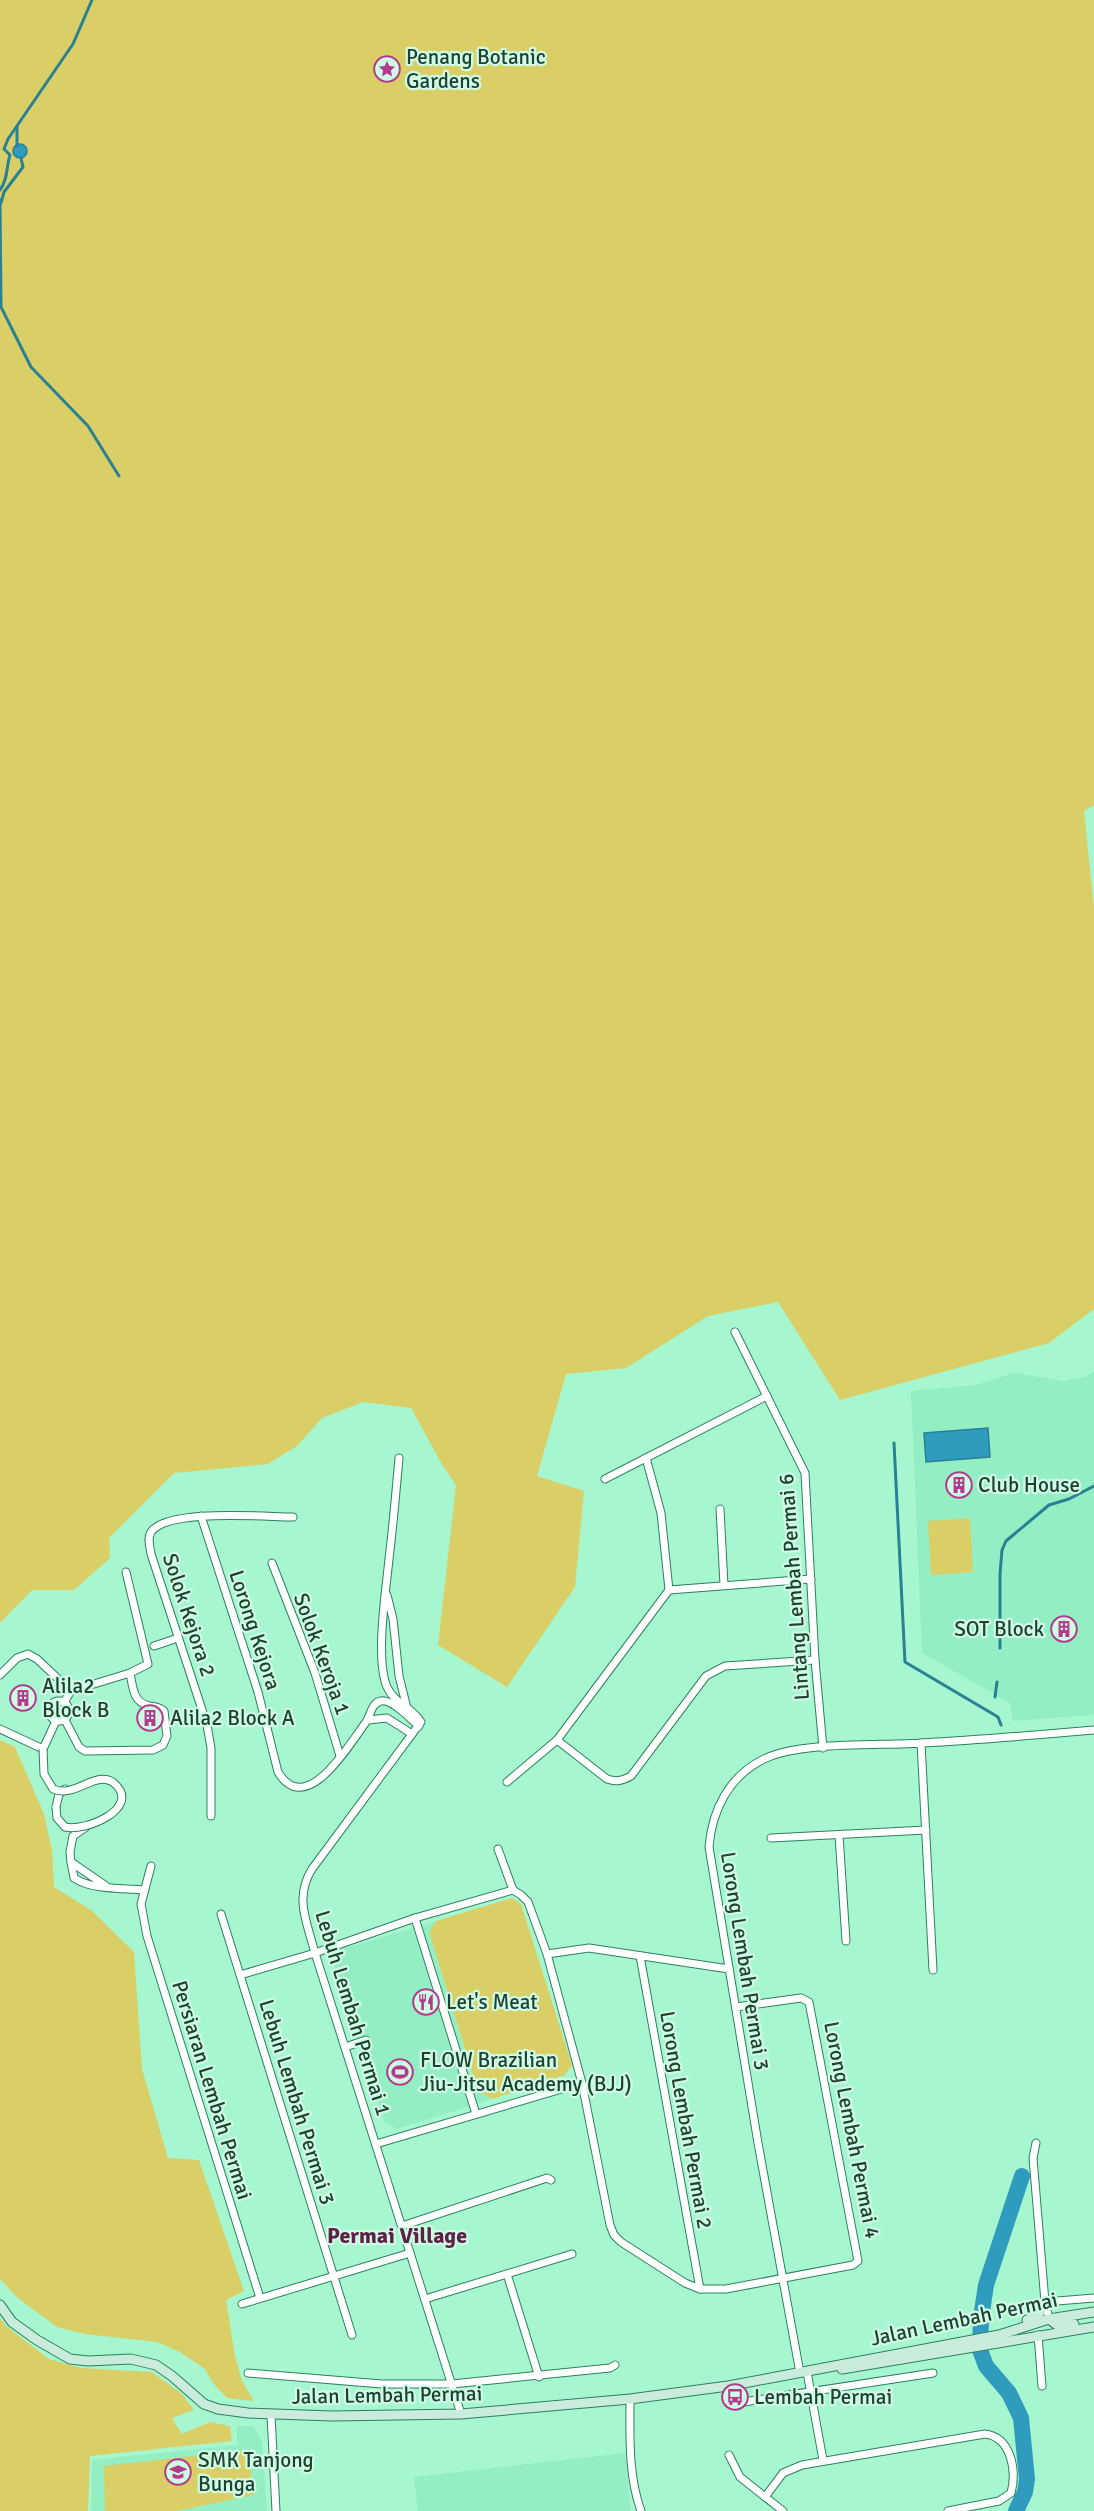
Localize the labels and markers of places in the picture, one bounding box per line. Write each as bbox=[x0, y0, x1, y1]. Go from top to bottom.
place label: Penang Botanic Gardens bbox=[406, 44, 546, 94]
place icon: Penang Botanic Gardens bbox=[372, 54, 402, 84]
building icon: Club House bbox=[944, 1470, 974, 1500]
place label: Club House bbox=[978, 1472, 1080, 1498]
building icon: SOT Block bbox=[1049, 1614, 1079, 1644]
place label: SOT Block bbox=[954, 1616, 1044, 1642]
place label: Alila2 Block B bbox=[42, 1673, 109, 1723]
building icon: Alila2 Block B bbox=[8, 1683, 38, 1713]
building icon: Alila2 Block A bbox=[135, 1703, 165, 1733]
place label: Alila2 Block A bbox=[170, 1705, 295, 1731]
restaurant icon: Let's Meat bbox=[411, 1987, 441, 2017]
place label: Let's Meat bbox=[446, 1989, 538, 2015]
place label: FLOW Brazilian Jiu-Jitsu Academy (BJJ) bbox=[420, 2047, 632, 2097]
sports icon: FLOW Brazilian Jiu-Jitsu Academy (BJJ) bbox=[385, 2057, 415, 2087]
bus stop icon: Lembah Permai bbox=[720, 2382, 750, 2412]
place label: Lembah Permai bbox=[754, 2384, 892, 2410]
place label: SMK Tanjong Bunga bbox=[198, 2447, 314, 2497]
school or university icon: SMK Tanjong Bunga bbox=[163, 2457, 193, 2487]

